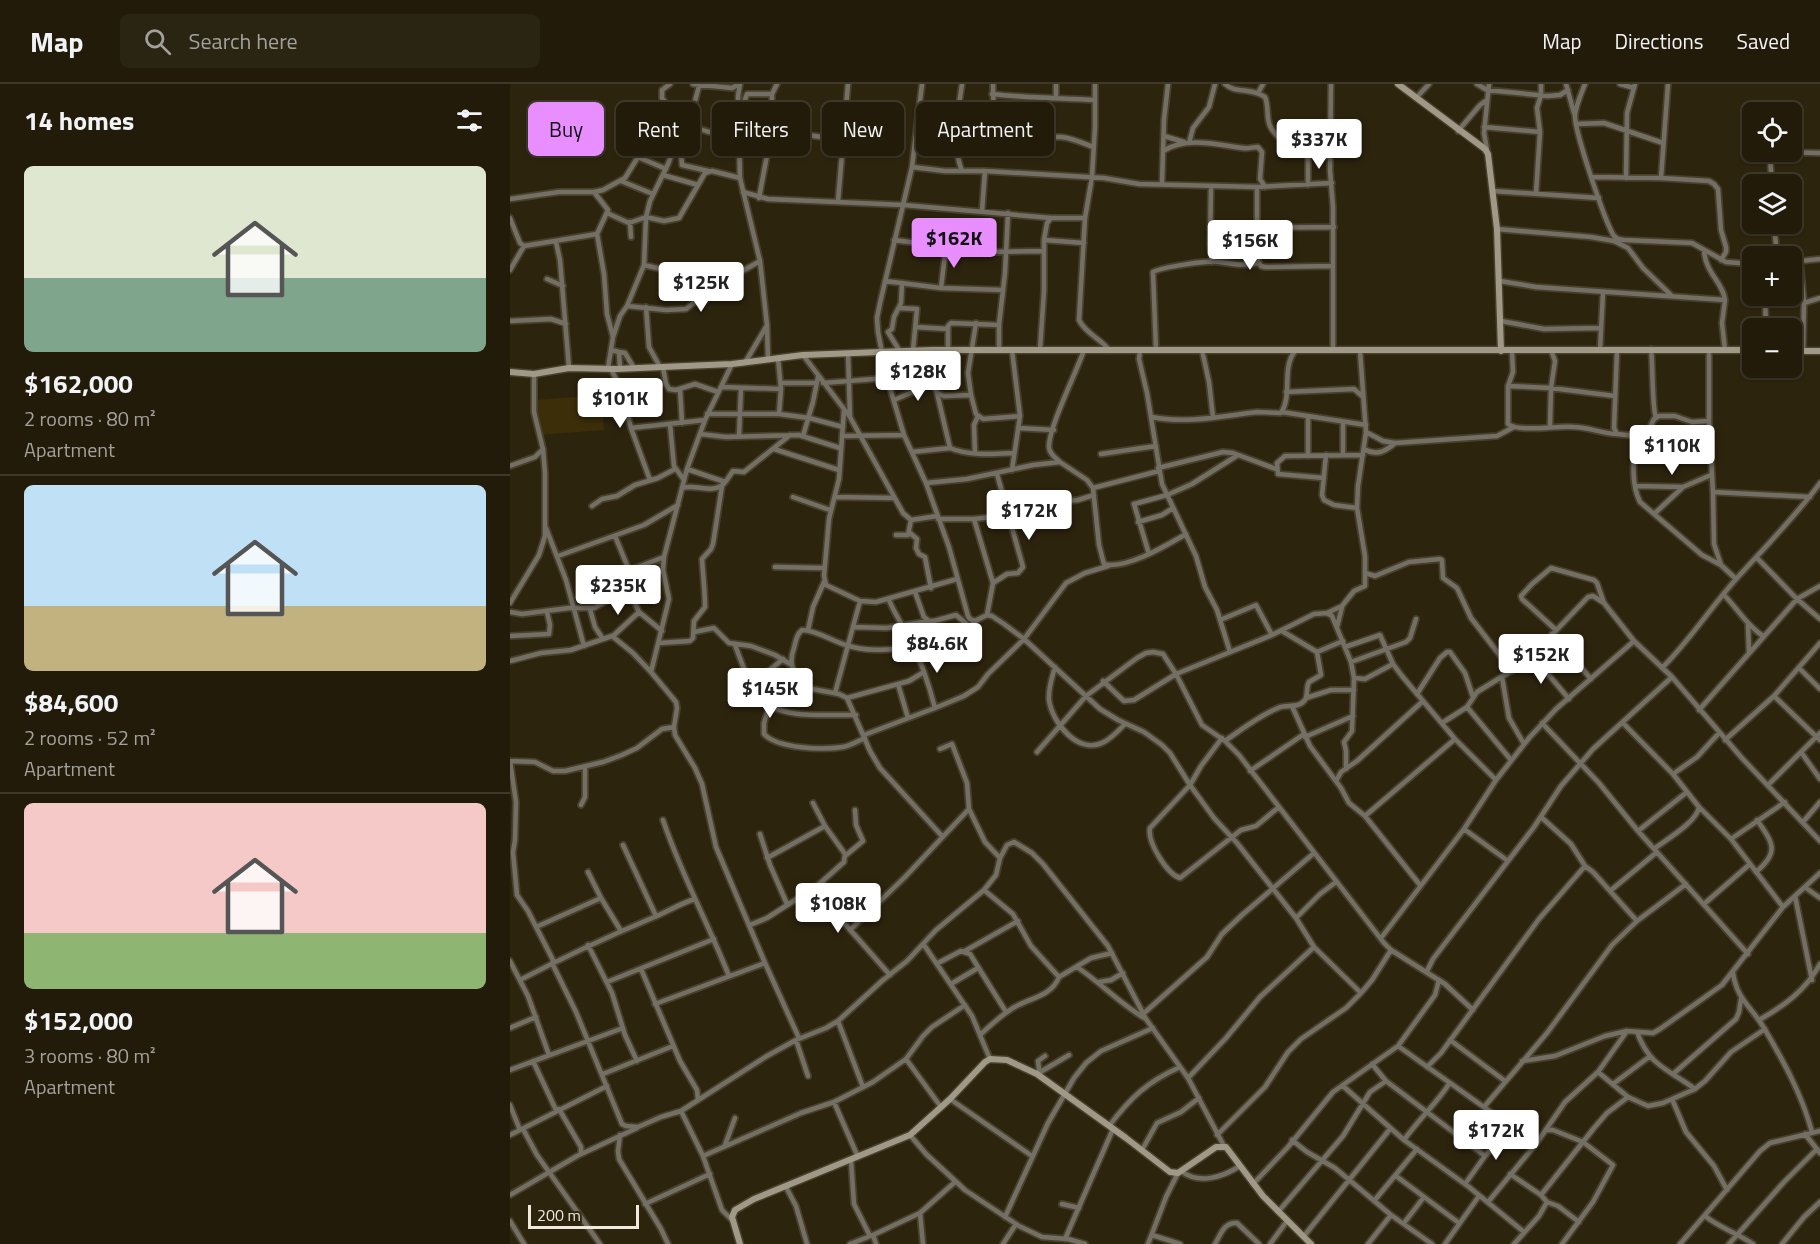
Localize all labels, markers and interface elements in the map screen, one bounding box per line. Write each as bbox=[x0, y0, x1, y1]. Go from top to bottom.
search box bbox=[120, 14, 540, 68]
text: Map bbox=[30, 20, 84, 63]
text: Search here bbox=[189, 24, 298, 58]
icon: search bbox=[141, 25, 174, 58]
text: Map bbox=[1542, 25, 1582, 57]
text: Directions bbox=[1615, 25, 1704, 57]
text: Saved bbox=[1737, 25, 1790, 57]
text: 14 homes bbox=[24, 101, 134, 140]
chip: Buy bbox=[528, 102, 604, 156]
chip: Rent bbox=[616, 102, 700, 156]
chip: Filters bbox=[712, 102, 810, 156]
chip: New bbox=[822, 102, 904, 156]
chip: Apartment bbox=[916, 102, 1054, 156]
map controls bbox=[1742, 102, 1802, 378]
button: locate bbox=[1742, 102, 1802, 162]
icon: filters bbox=[453, 104, 486, 137]
pin: $337K bbox=[1277, 119, 1361, 170]
text: $337K bbox=[1291, 123, 1347, 154]
button: layers bbox=[1742, 174, 1802, 234]
icon: home bbox=[201, 205, 309, 313]
pin: $162K bbox=[912, 218, 996, 269]
pin: $156K bbox=[1208, 220, 1292, 271]
text: $162K bbox=[926, 222, 982, 253]
text: $156K bbox=[1222, 224, 1278, 255]
button: + bbox=[1742, 246, 1802, 306]
pin: $125K bbox=[659, 262, 743, 313]
text: $125K bbox=[673, 266, 729, 297]
button: − bbox=[1742, 318, 1802, 378]
pin: $128K bbox=[876, 351, 960, 402]
text: $128K bbox=[890, 355, 946, 386]
text: $162,000 bbox=[24, 364, 133, 403]
pin: $101K bbox=[578, 378, 662, 429]
text: $101K bbox=[592, 382, 648, 413]
text: 2 rooms · 80 m² bbox=[24, 403, 156, 434]
pin: $110K bbox=[1630, 425, 1714, 476]
text: $110K bbox=[1644, 429, 1700, 460]
text: Apartment bbox=[24, 434, 115, 465]
pin: $172K bbox=[987, 490, 1071, 541]
text: $172K bbox=[1001, 494, 1057, 525]
icon: home bbox=[201, 524, 309, 632]
pin: $235K bbox=[576, 565, 660, 616]
text: $235K bbox=[590, 569, 646, 600]
pin: $84.6K bbox=[888, 623, 986, 674]
text: $84.6K bbox=[906, 627, 968, 658]
pin: $152K bbox=[1499, 634, 1583, 685]
text: $152K bbox=[1513, 638, 1569, 669]
pin: $145K bbox=[728, 668, 812, 719]
text: $145K bbox=[742, 672, 798, 703]
text: $84,600 bbox=[24, 683, 118, 722]
text: 2 rooms · 52 m² bbox=[24, 722, 156, 753]
text: Apartment bbox=[24, 753, 115, 784]
icon: home bbox=[201, 842, 309, 950]
pin: $108K bbox=[796, 883, 880, 934]
text: $108K bbox=[810, 887, 866, 918]
text: $152,000 bbox=[24, 1001, 133, 1040]
text: 3 rooms · 80 m² bbox=[24, 1040, 156, 1071]
text: Apartment bbox=[24, 1071, 115, 1102]
pin: $172K bbox=[1454, 1110, 1538, 1161]
text: $172K bbox=[1468, 1114, 1524, 1145]
scale bar bbox=[528, 1202, 639, 1230]
text: 200 m bbox=[537, 1203, 581, 1227]

